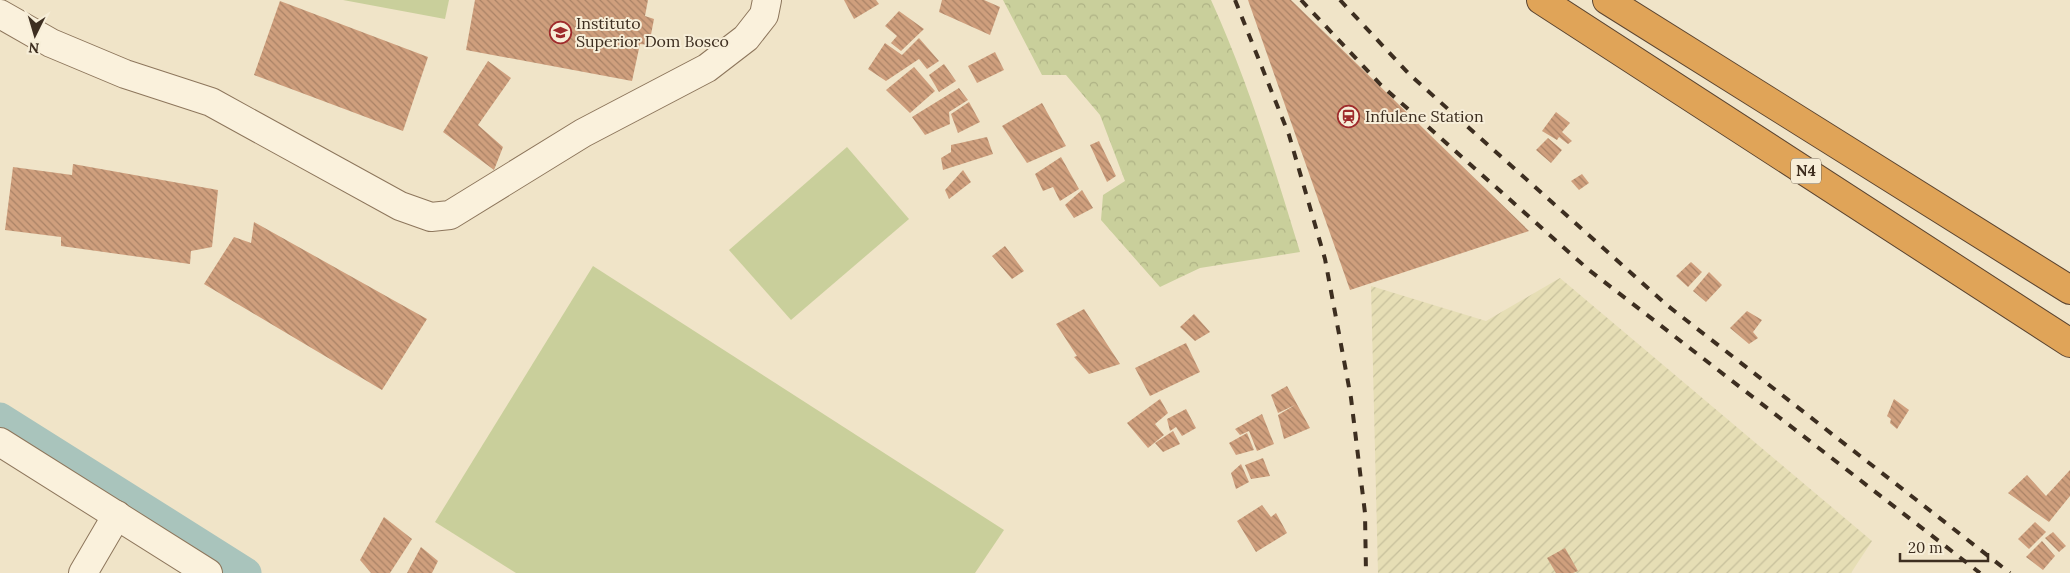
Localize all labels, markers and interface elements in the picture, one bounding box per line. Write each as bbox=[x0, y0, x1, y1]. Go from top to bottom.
north arrow bbox=[10, 10, 60, 60]
place label: Instituto Superior Dom Bosco bbox=[576, 13, 729, 51]
school or university icon: Instituto Superior Dom Bosco bbox=[548, 20, 572, 44]
text: N bbox=[28, 38, 40, 57]
station icon: Infulene Station bbox=[1337, 104, 1361, 128]
place label: Infulene Station bbox=[1365, 106, 1484, 126]
road number: N4 bbox=[1791, 158, 1821, 184]
scale bar bbox=[1900, 530, 1988, 562]
text: 20 m bbox=[1908, 538, 1943, 557]

